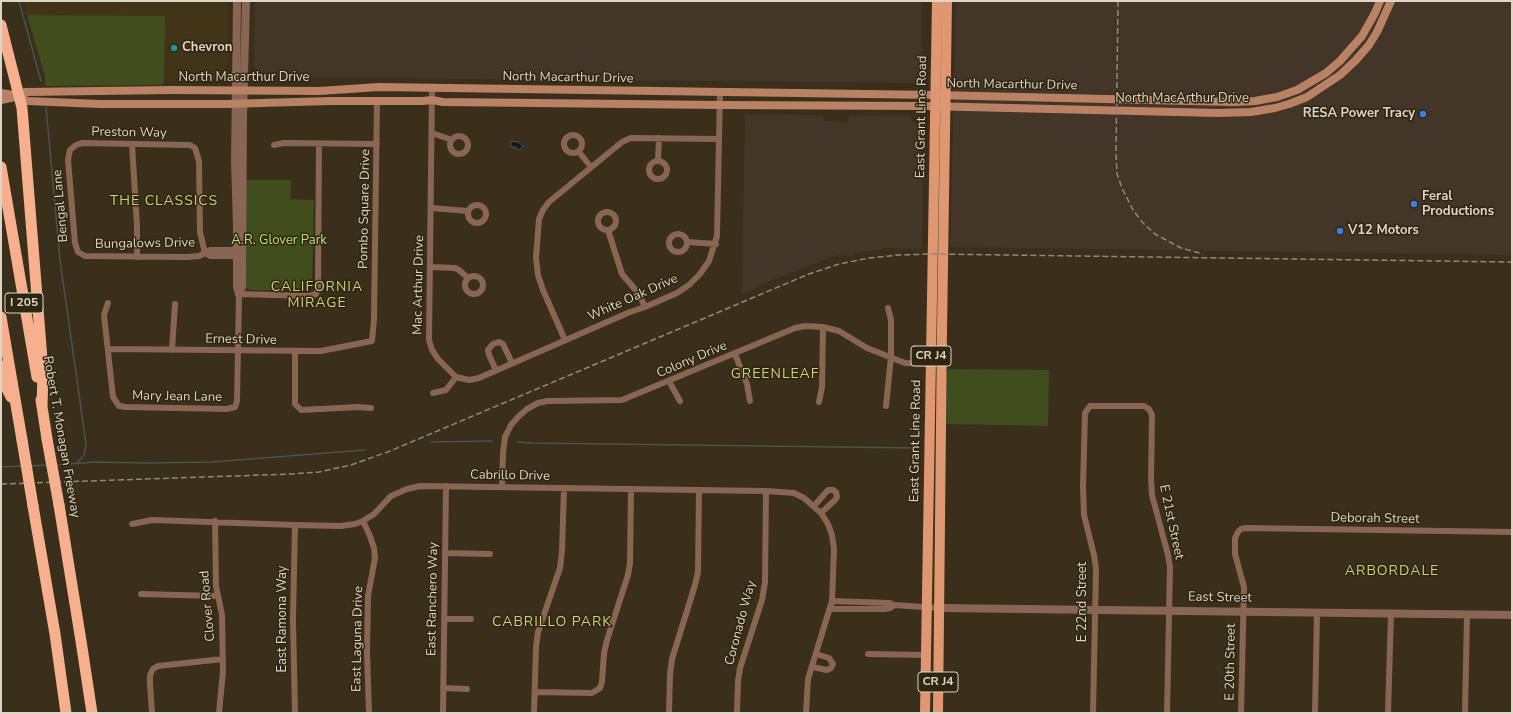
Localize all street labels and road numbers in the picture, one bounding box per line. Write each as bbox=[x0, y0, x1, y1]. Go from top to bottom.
street label: East Grant Line Road bbox=[913, 56, 931, 178]
street label: North Macarthur Drive bbox=[502, 69, 634, 87]
street label: North Macarthur Drive bbox=[178, 70, 310, 86]
street label: North Macarthur Drive bbox=[946, 76, 1078, 94]
street label: North MacArthur Drive bbox=[1115, 91, 1249, 107]
street label: Preston Way bbox=[91, 125, 167, 141]
street label: Pombo Square Drive bbox=[356, 149, 374, 269]
street label: Bengal Lane bbox=[50, 169, 72, 243]
street label: Bungalows Drive bbox=[95, 235, 195, 253]
street label: Mac Arthur Drive bbox=[410, 235, 428, 335]
street label: White Oak Drive bbox=[586, 271, 680, 325]
road number: I 205 bbox=[5, 293, 43, 313]
street label: Ernest Drive bbox=[205, 332, 277, 348]
street label: Colony Drive bbox=[655, 338, 729, 382]
road number: CR J4 bbox=[911, 346, 951, 366]
street label: Robert T. Monagan Freeway bbox=[39, 355, 83, 519]
street label: East Grant Line Road bbox=[907, 380, 925, 502]
street label: Mary Jean Lane bbox=[132, 388, 222, 406]
street label: Cabrillo Drive bbox=[470, 468, 550, 484]
street label: E 21st Street bbox=[1155, 483, 1187, 561]
street label: Deborah Street bbox=[1330, 510, 1420, 528]
street label: East Ranchero Way bbox=[424, 542, 442, 656]
street label: E 22nd Street bbox=[1075, 562, 1091, 642]
street label: East Ramona Way bbox=[275, 565, 291, 673]
street label: Clover Road bbox=[197, 570, 219, 642]
street label: Coronado Way bbox=[722, 579, 760, 667]
street label: East Laguna Drive bbox=[349, 586, 367, 692]
street label: East Street bbox=[1188, 590, 1252, 606]
street label: E 20th Street bbox=[1223, 623, 1239, 701]
road number: CR J4 bbox=[918, 672, 958, 692]

